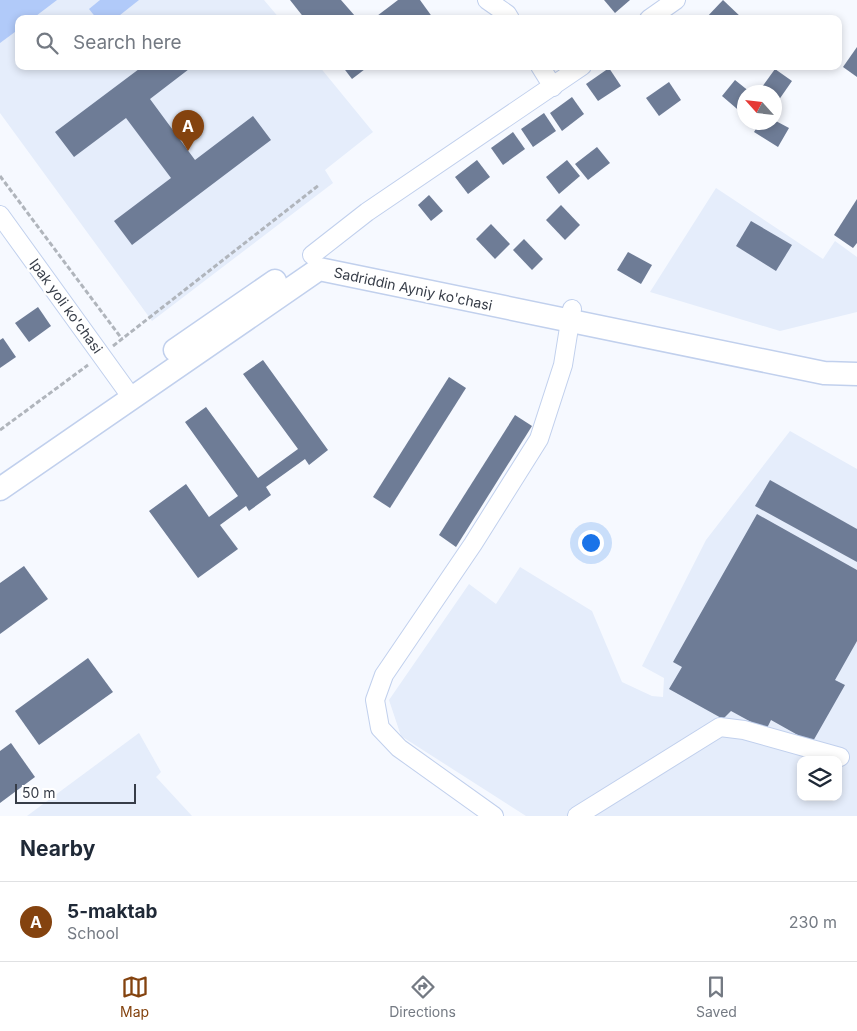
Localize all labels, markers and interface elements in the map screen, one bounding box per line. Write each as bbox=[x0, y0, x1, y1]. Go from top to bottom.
search box bbox=[15, 15, 842, 70]
icon: search bbox=[33, 29, 61, 57]
text: Search here bbox=[73, 31, 182, 54]
north arrow bbox=[737, 85, 782, 130]
pin: A bbox=[172, 110, 204, 151]
street label: Ipak yoli ko'chasi bbox=[26, 255, 107, 356]
street label: Sadriddin Ayniy ko'chasi bbox=[332, 263, 494, 314]
your location bbox=[578, 530, 604, 556]
map controls bbox=[797, 756, 842, 801]
button: layers bbox=[797, 756, 842, 801]
scale bar bbox=[15, 781, 136, 804]
text: 50 m bbox=[22, 784, 56, 801]
text: Nearby bbox=[20, 836, 95, 861]
text: 5-maktab bbox=[67, 900, 157, 923]
text: A bbox=[30, 912, 42, 932]
text: 230 m bbox=[789, 912, 837, 932]
text: School bbox=[67, 923, 119, 943]
tab: Map bbox=[120, 973, 149, 1020]
tab: Directions bbox=[389, 973, 456, 1020]
tab: Saved bbox=[696, 973, 737, 1020]

